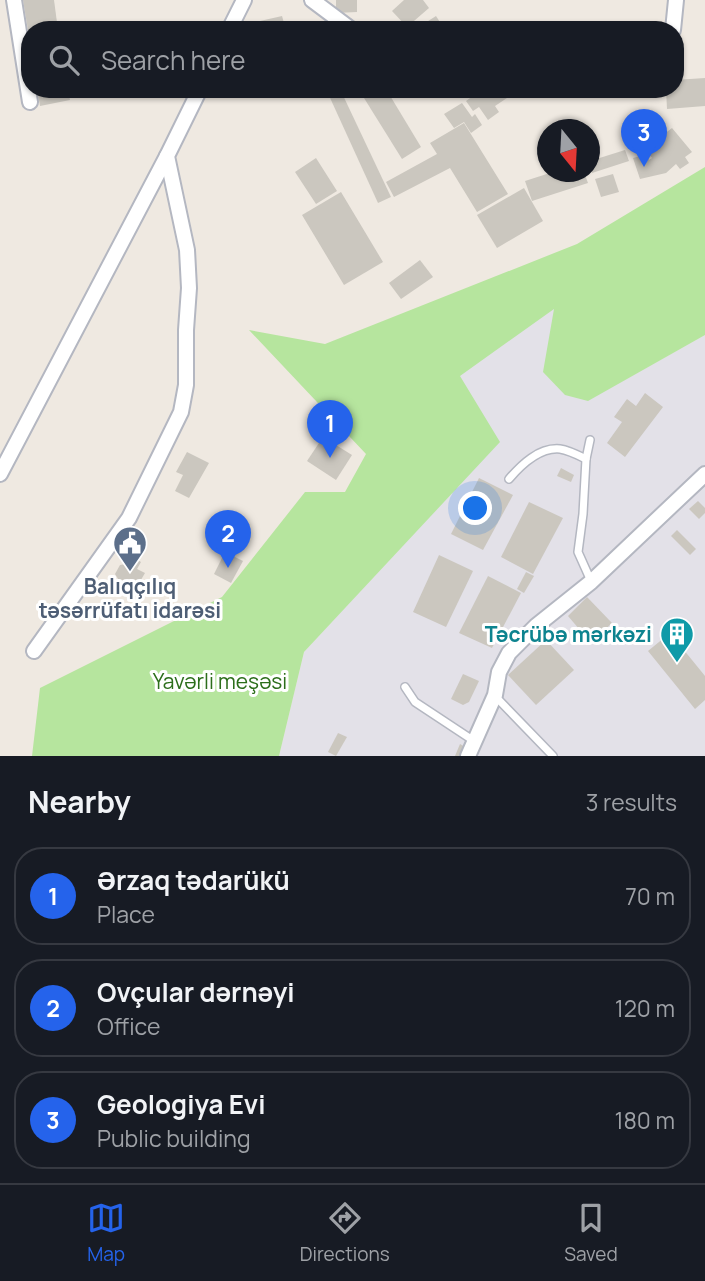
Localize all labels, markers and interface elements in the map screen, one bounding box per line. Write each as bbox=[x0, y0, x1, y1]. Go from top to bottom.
search box bbox=[21, 21, 684, 98]
icon: search bbox=[45, 41, 83, 79]
text: Search here bbox=[101, 42, 246, 78]
pin: 3 bbox=[621, 109, 667, 167]
north arrow bbox=[537, 119, 600, 182]
pin: 1 bbox=[307, 400, 353, 458]
your location bbox=[458, 491, 492, 525]
pin: 2 bbox=[205, 510, 251, 568]
public building icon: Balıqçılıq təsərrüfatı idarəsi bbox=[111, 524, 149, 573]
place label: Balıqçılıq təsərrüfatı idarəsi bbox=[39, 572, 221, 624]
building icon: Təcrübə mərkəzi bbox=[658, 615, 696, 664]
place label: Təcrübə mərkəzi bbox=[485, 620, 652, 648]
park label: Yavərli meşəsi bbox=[153, 667, 287, 695]
text: Nearby bbox=[28, 781, 131, 822]
text: 3 results bbox=[586, 786, 677, 818]
text: Ərzaq tədarükü bbox=[97, 862, 290, 898]
text: 1 bbox=[48, 880, 58, 912]
text: 70 m bbox=[625, 880, 675, 912]
text: Place bbox=[97, 898, 155, 930]
text: Ovçular dərnəyi bbox=[97, 974, 295, 1010]
text: 2 bbox=[46, 992, 60, 1024]
text: 120 m bbox=[615, 992, 675, 1024]
text: Office bbox=[97, 1010, 160, 1042]
text: Geologiya Evi bbox=[97, 1086, 266, 1122]
text: 3 bbox=[46, 1104, 60, 1136]
text: 180 m bbox=[615, 1104, 675, 1136]
text: Public building bbox=[97, 1122, 251, 1154]
tab: Map bbox=[87, 1199, 125, 1267]
tab: Directions bbox=[300, 1199, 390, 1267]
tab: Saved bbox=[564, 1199, 618, 1267]

